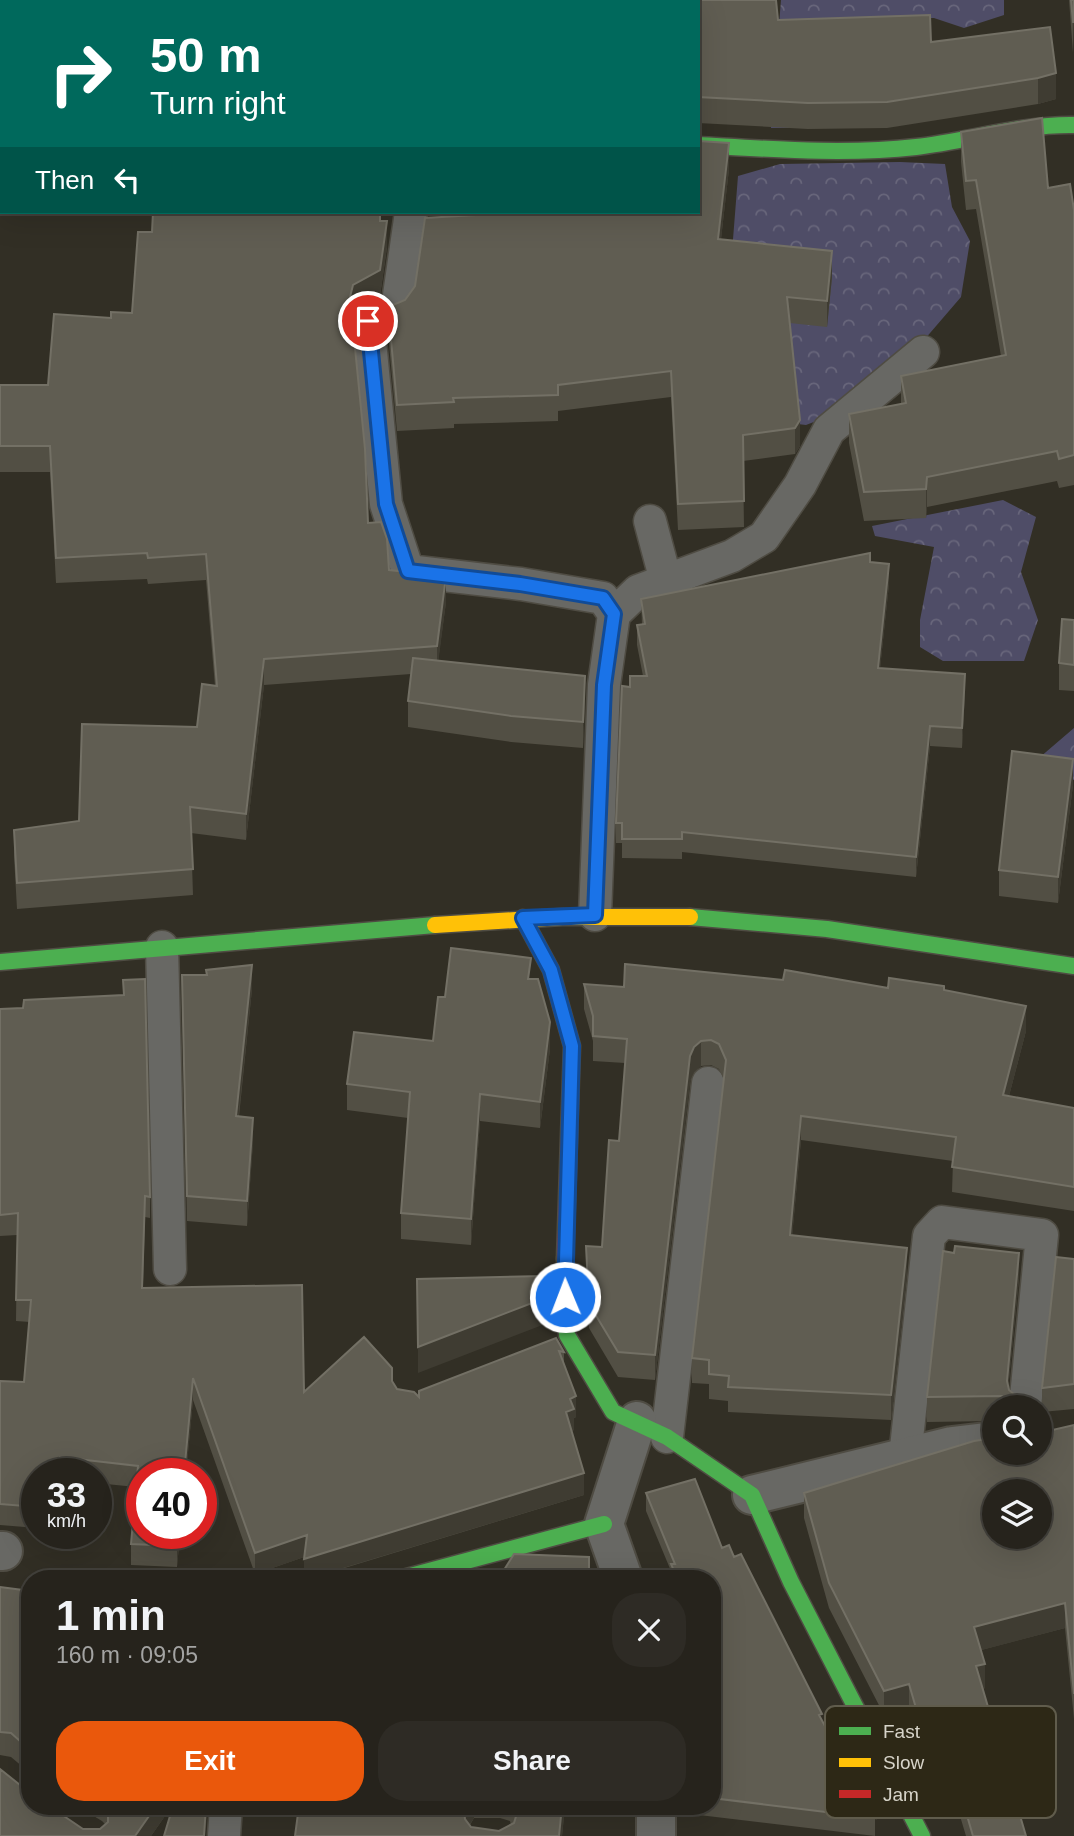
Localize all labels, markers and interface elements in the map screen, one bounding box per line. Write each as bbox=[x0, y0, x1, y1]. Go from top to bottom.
icon: right bbox=[35, 28, 126, 119]
text: 50 m bbox=[150, 28, 262, 82]
text: Turn right bbox=[150, 85, 286, 121]
icon: left bbox=[108, 161, 146, 199]
text: Then bbox=[35, 165, 94, 195]
pin bbox=[338, 291, 398, 351]
icon: arrive bbox=[349, 302, 387, 340]
position arrow bbox=[528, 1260, 602, 1334]
map controls bbox=[982, 1395, 1052, 1549]
button: search bbox=[982, 1395, 1052, 1465]
speed limit sign: 40 bbox=[126, 1458, 217, 1549]
text: 33 bbox=[47, 1475, 86, 1514]
button: layers bbox=[982, 1479, 1052, 1549]
text: km/h bbox=[47, 1511, 86, 1531]
text: 1 min bbox=[56, 1592, 166, 1639]
button: close bbox=[612, 1593, 686, 1667]
text: 160 m · 09:05 bbox=[56, 1642, 198, 1668]
legend bbox=[825, 1706, 1056, 1818]
button: Exit bbox=[56, 1721, 364, 1801]
button: Share bbox=[378, 1721, 686, 1801]
text: Fast bbox=[883, 1721, 921, 1742]
text: Slow bbox=[883, 1752, 924, 1773]
text: Jam bbox=[883, 1784, 919, 1805]

